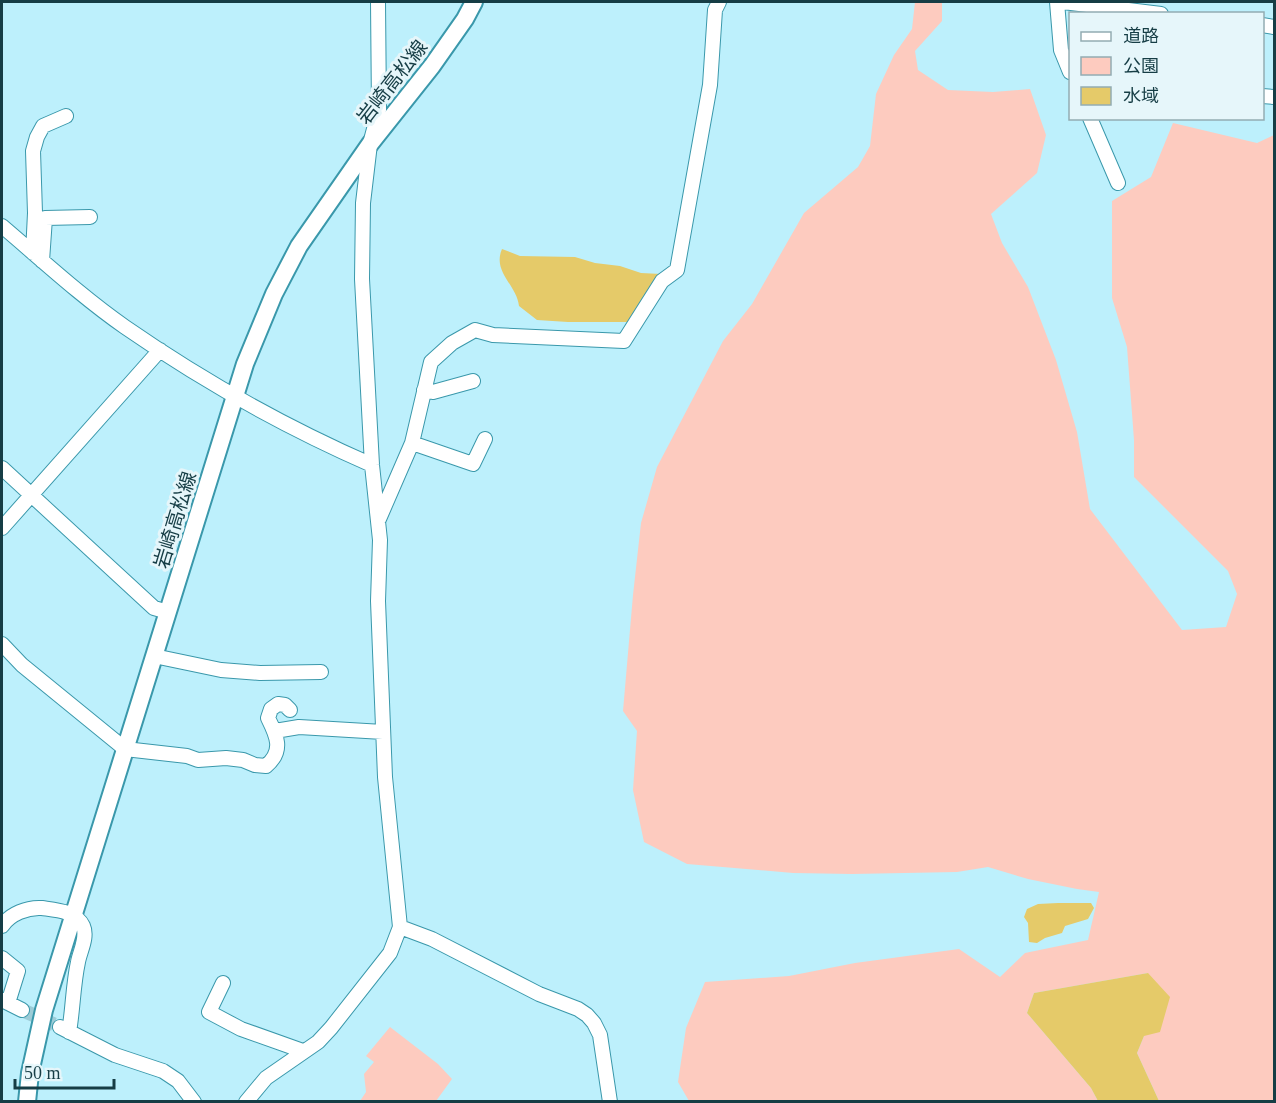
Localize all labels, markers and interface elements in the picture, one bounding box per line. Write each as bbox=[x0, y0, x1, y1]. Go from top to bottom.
legend bbox=[1069, 12, 1264, 120]
text: 道路 bbox=[1123, 26, 1159, 46]
street label: 岩崎高松線 bbox=[353, 36, 431, 128]
text: 公園 bbox=[1123, 56, 1159, 76]
text: 水域 bbox=[1123, 86, 1159, 106]
street label: 岩崎高松線 bbox=[150, 469, 200, 571]
scale bar bbox=[15, 1052, 114, 1090]
text: 50 m bbox=[24, 1063, 61, 1083]

